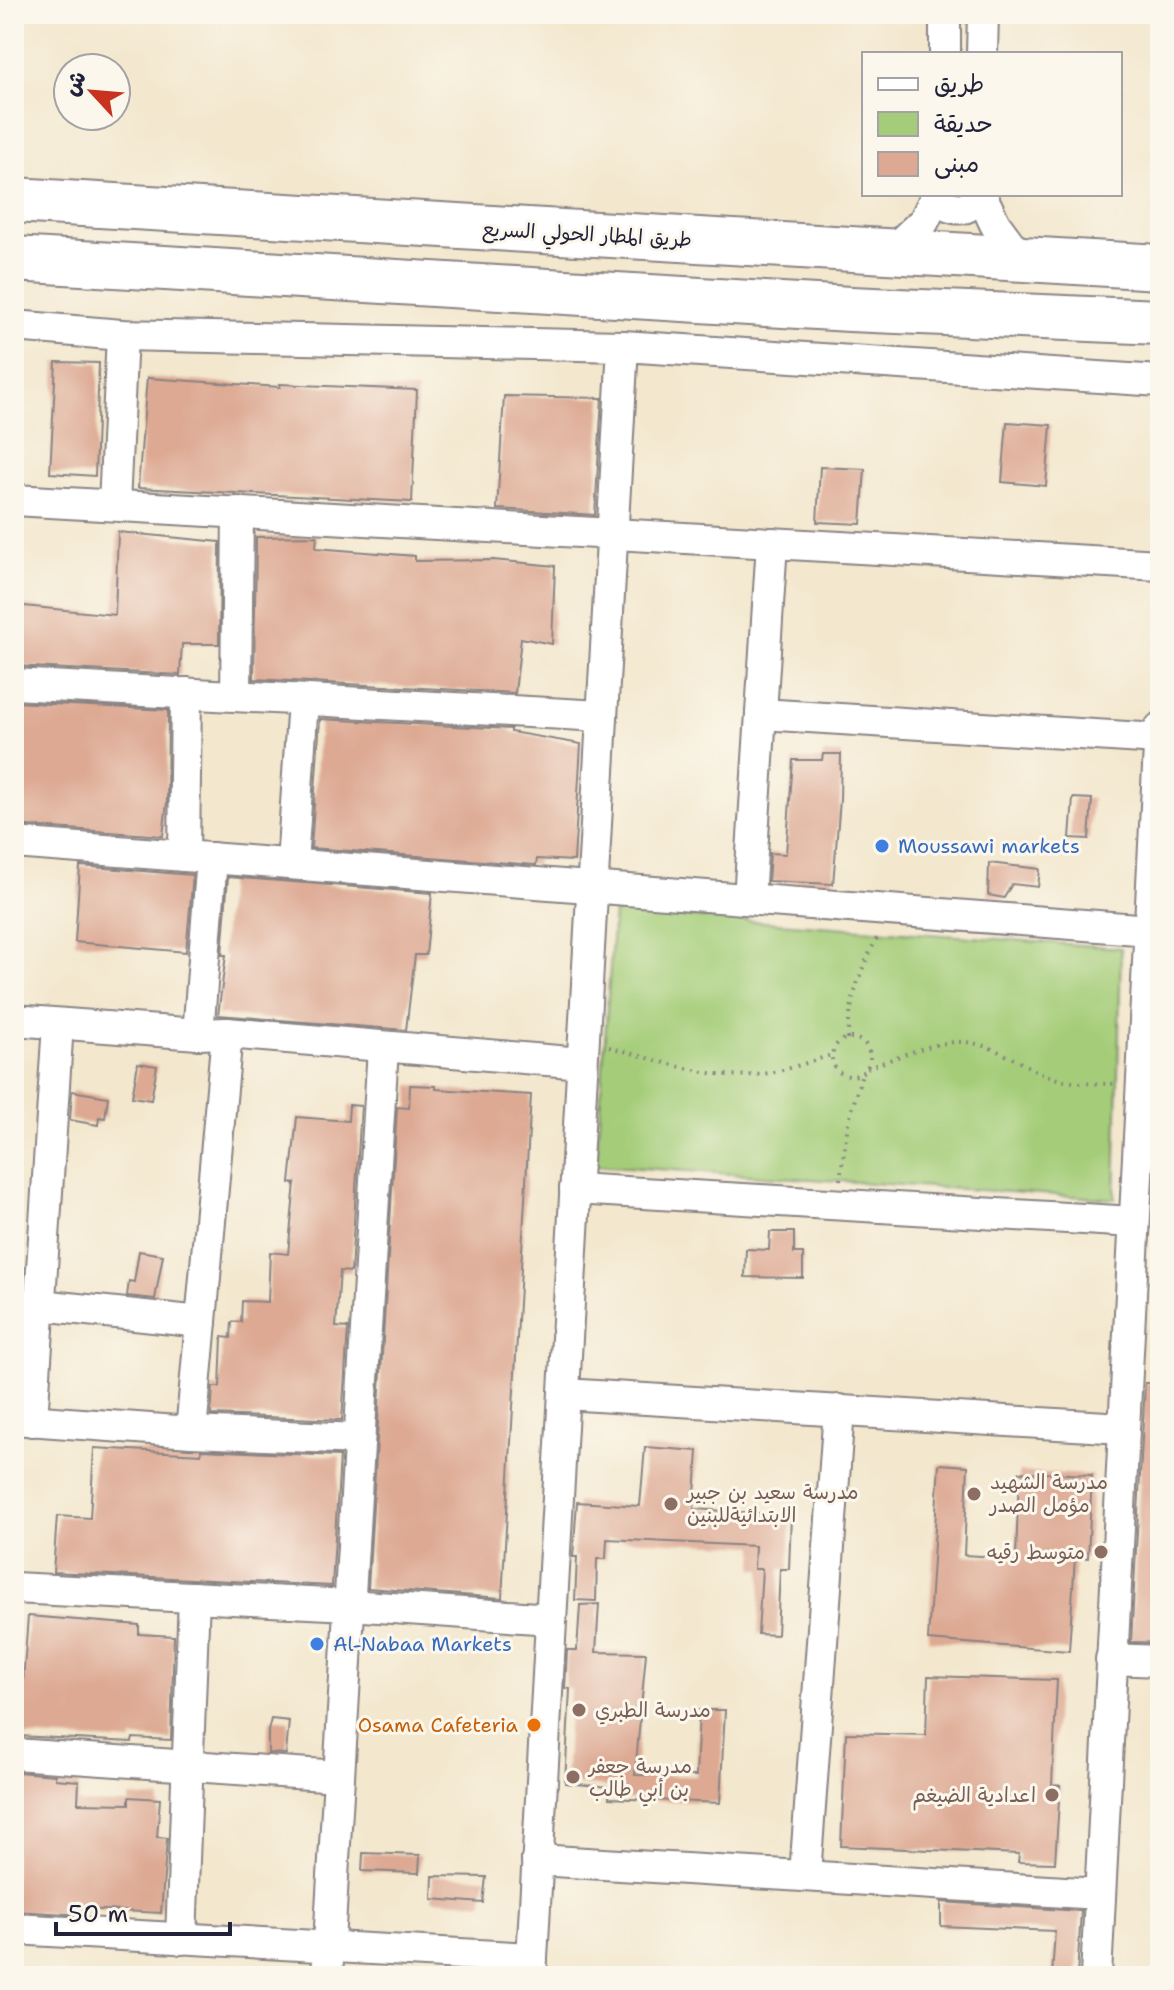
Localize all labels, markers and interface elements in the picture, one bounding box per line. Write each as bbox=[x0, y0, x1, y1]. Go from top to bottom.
north arrow bbox=[52, 52, 132, 132]
legend bbox=[862, 52, 1122, 196]
text: ش bbox=[56, 66, 93, 101]
text: طريق bbox=[934, 68, 984, 100]
text: حديقة bbox=[934, 108, 993, 140]
text: مبنى bbox=[934, 148, 979, 180]
street label: طريق المطار الحولي السريع bbox=[481, 216, 692, 257]
place label: Moussawi markets bbox=[898, 833, 1080, 859]
marker: Moussawi markets bbox=[873, 837, 891, 855]
place label: مدرسة الشهيد مؤمل الصدر bbox=[988, 1469, 1108, 1518]
place label: مدرسة سعيد بن جبير الابتدائيةللبنين bbox=[685, 1479, 859, 1528]
marker: مدرسة الشهيد مؤمل الصدر bbox=[965, 1485, 983, 1503]
marker: مدرسة سعيد بن جبير الابتدائيةللبنين bbox=[662, 1495, 680, 1513]
place label: متوسط رقيه bbox=[987, 1539, 1085, 1565]
marker: متوسط رقيه bbox=[1092, 1543, 1110, 1561]
place label: Al-Nabaa Markets bbox=[333, 1631, 512, 1657]
marker: Al-Nabaa Markets bbox=[308, 1635, 326, 1653]
place label: مدرسة الطبري bbox=[595, 1697, 711, 1725]
marker: مدرسة الطبري bbox=[570, 1701, 588, 1719]
place label: Osama Cafeteria bbox=[358, 1712, 519, 1738]
marker: Osama Cafeteria bbox=[525, 1716, 543, 1734]
place label: مدرسة جعفر بن أبي طالب bbox=[587, 1753, 692, 1807]
marker: مدرسة جعفر بن أبي طالب bbox=[564, 1768, 582, 1786]
place label: اعدادية الضيغم bbox=[912, 1782, 1036, 1811]
marker: اعدادية الضيغم bbox=[1043, 1786, 1061, 1804]
scale bar bbox=[56, 1886, 230, 1936]
text: 50 m bbox=[68, 1898, 128, 1930]

